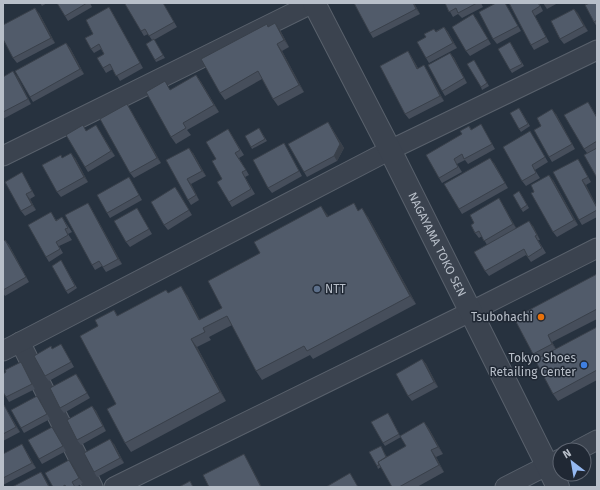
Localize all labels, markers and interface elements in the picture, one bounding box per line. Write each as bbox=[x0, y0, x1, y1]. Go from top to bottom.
street label: NAGAYAMA TOKO SEN bbox=[405, 190, 469, 299]
place label: NTT bbox=[325, 282, 346, 296]
marker: NTT bbox=[312, 284, 322, 294]
place label: Tsubohachi bbox=[471, 310, 533, 324]
marker: Tsubohachi bbox=[536, 312, 546, 322]
place label: Tokyo Shoes Retailing Center bbox=[489, 351, 576, 379]
marker: Tokyo Shoes Retailing Center bbox=[579, 360, 589, 370]
north arrow bbox=[552, 442, 592, 482]
text: N bbox=[561, 446, 574, 461]

